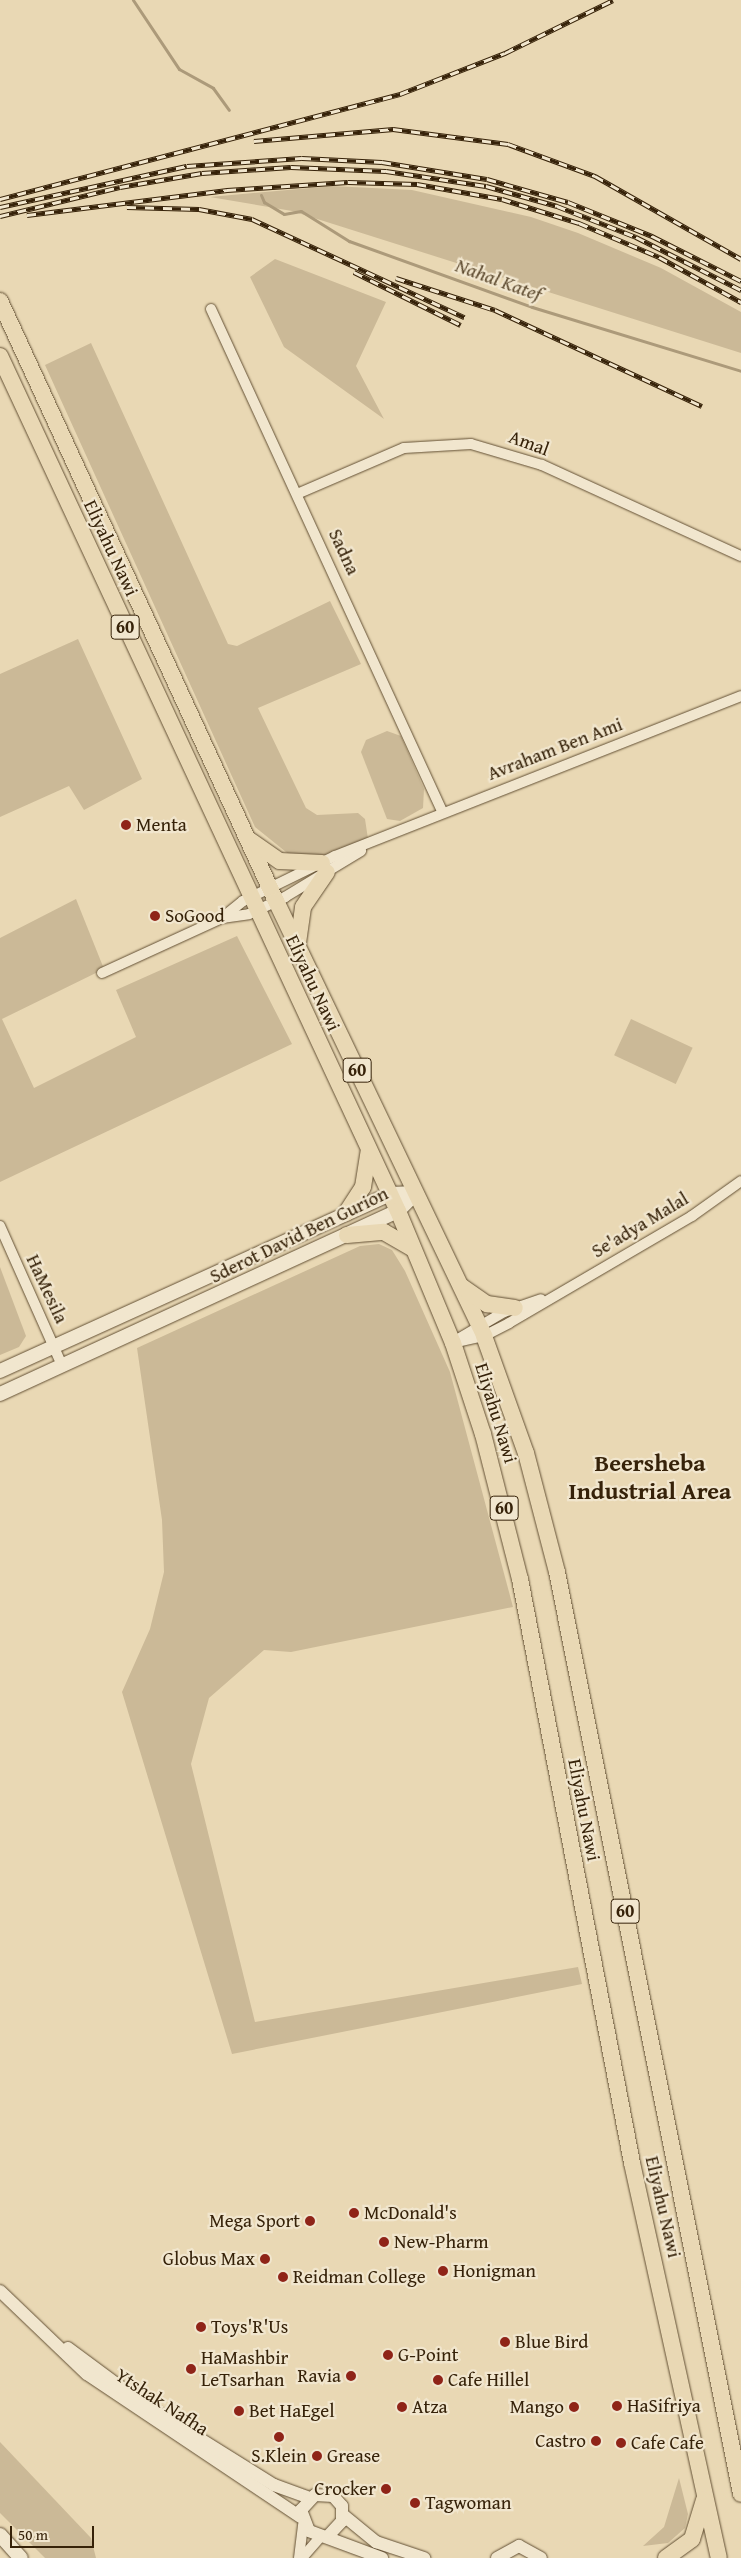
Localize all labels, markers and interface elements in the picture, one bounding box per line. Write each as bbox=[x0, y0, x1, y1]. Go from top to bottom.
water label: Nahal Katef bbox=[453, 252, 545, 306]
street label: Amal bbox=[506, 425, 552, 461]
street label: Eliyahu Nawi bbox=[79, 496, 143, 600]
street label: Sadna bbox=[324, 525, 364, 579]
road number: 60 bbox=[110, 612, 140, 642]
street label: Avraham Ben Ami bbox=[484, 713, 626, 785]
place label: Menta bbox=[136, 814, 187, 836]
marker: Menta bbox=[120, 819, 132, 831]
place label: SoGood bbox=[165, 905, 225, 927]
marker: SoGood bbox=[149, 910, 161, 922]
street label: Eliyahu Nawi bbox=[281, 931, 345, 1035]
road number: 60 bbox=[342, 1054, 372, 1086]
street label: Sderot David Ben Gurion bbox=[206, 1182, 392, 1288]
street label: Se'adya Malal bbox=[588, 1187, 692, 1263]
street label: HaMesila bbox=[21, 1251, 73, 1327]
street label: Eliyahu Nawi bbox=[470, 1360, 522, 1466]
district label: Beersheba Industrial Area bbox=[569, 1449, 731, 1505]
road number: 60 bbox=[489, 1492, 519, 1524]
street label: Eliyahu Nawi bbox=[563, 1757, 605, 1863]
road number: 60 bbox=[610, 1895, 640, 1926]
street label: Eliyahu Nawi bbox=[640, 2154, 686, 2260]
place label: McDonald's bbox=[364, 2202, 457, 2224]
marker: McDonald's bbox=[348, 2207, 360, 2219]
place label: Mega Sport bbox=[209, 2210, 300, 2232]
marker: Mega Sport bbox=[304, 2215, 316, 2227]
place label: New-Pharm bbox=[394, 2231, 489, 2253]
marker: New-Pharm bbox=[378, 2236, 390, 2248]
place label: Globus Max bbox=[163, 2248, 255, 2270]
marker: Globus Max bbox=[259, 2253, 271, 2265]
place label: Honigman bbox=[453, 2260, 536, 2282]
marker: Honigman bbox=[437, 2265, 449, 2277]
place label: Reidman College bbox=[293, 2266, 426, 2288]
marker: Reidman College bbox=[277, 2271, 289, 2283]
place label: Toys'R'Us bbox=[211, 2316, 288, 2338]
marker: Toys'R'Us bbox=[195, 2321, 207, 2333]
place label: Blue Bird bbox=[515, 2331, 588, 2353]
marker: Blue Bird bbox=[499, 2336, 511, 2348]
place label: G-Point bbox=[398, 2344, 458, 2366]
place label: HaMashbir LeTsarhan bbox=[201, 2347, 288, 2391]
marker: G-Point bbox=[382, 2349, 394, 2361]
street label: Ytshak Nafha bbox=[111, 2363, 213, 2441]
marker: HaMashbir LeTsarhan bbox=[185, 2363, 197, 2375]
place label: Ravia bbox=[298, 2365, 341, 2387]
place label: Cafe Hillel bbox=[448, 2369, 529, 2391]
marker: Ravia bbox=[345, 2370, 357, 2382]
marker: Cafe Hillel bbox=[432, 2374, 444, 2386]
place label: HaSifriya bbox=[627, 2395, 701, 2417]
place label: Atza bbox=[412, 2396, 448, 2418]
place label: Mango bbox=[510, 2396, 564, 2418]
place label: Bet HaEgel bbox=[249, 2400, 334, 2422]
marker: HaSifriya bbox=[611, 2400, 623, 2412]
marker: Atza bbox=[396, 2401, 408, 2413]
marker: Mango bbox=[568, 2401, 580, 2413]
marker: Bet HaEgel bbox=[233, 2405, 245, 2417]
place label: Castro bbox=[535, 2430, 586, 2452]
marker: S.Klein bbox=[273, 2431, 285, 2443]
place label: Cafe Cafe bbox=[631, 2432, 704, 2454]
marker: Castro bbox=[590, 2435, 602, 2447]
marker: Cafe Cafe bbox=[615, 2437, 627, 2449]
place label: S.Klein bbox=[251, 2445, 307, 2467]
place label: Grease bbox=[327, 2445, 380, 2467]
marker: Grease bbox=[311, 2450, 323, 2462]
place label: Crocker bbox=[314, 2478, 376, 2500]
marker: Crocker bbox=[380, 2483, 392, 2495]
place label: Tagwoman bbox=[425, 2492, 511, 2514]
marker: Tagwoman bbox=[409, 2497, 421, 2509]
scale bar bbox=[12, 2516, 96, 2548]
text: 50 m bbox=[18, 2524, 48, 2545]

